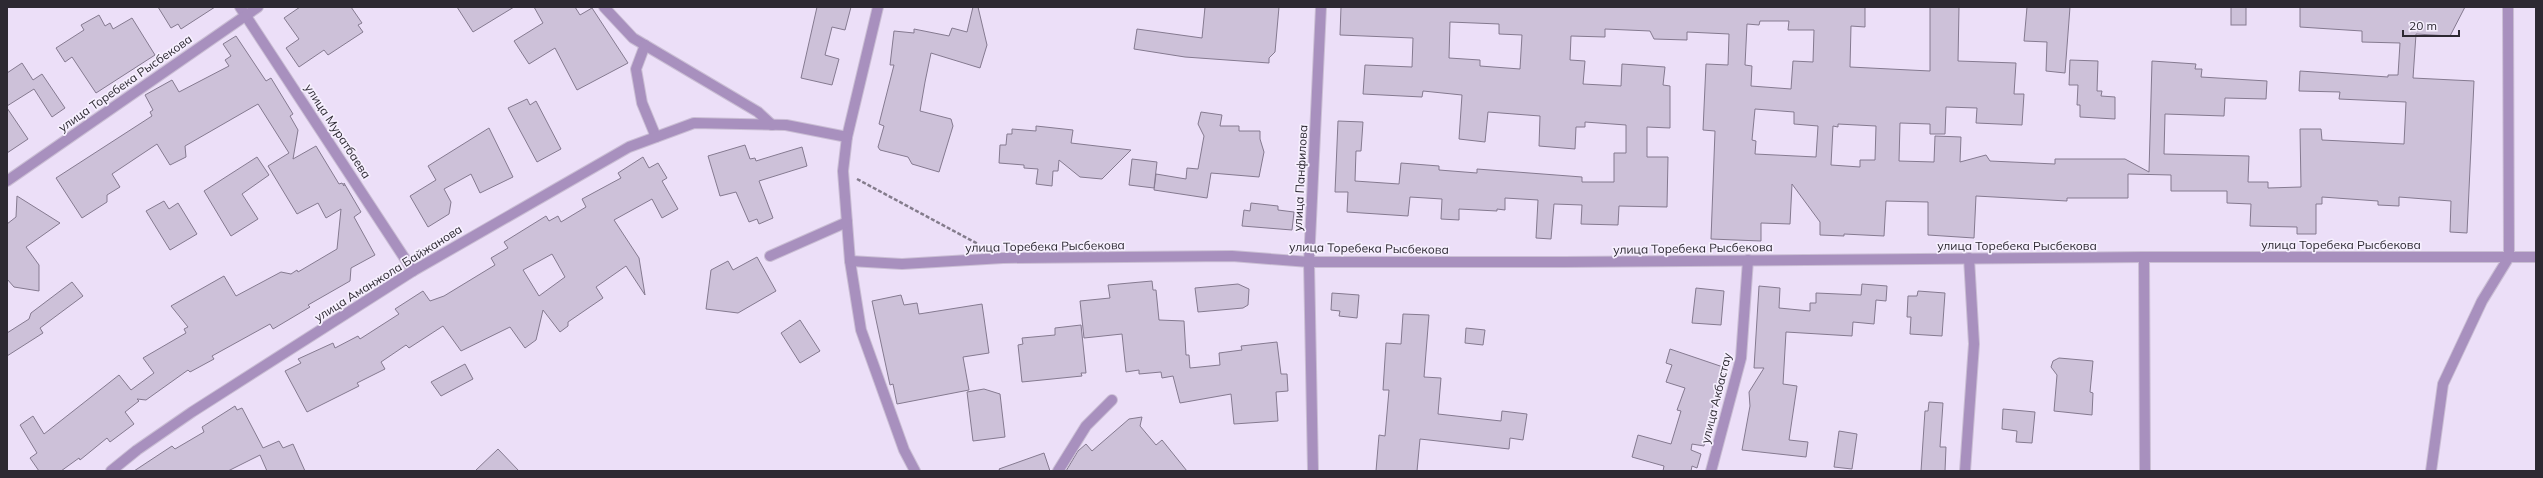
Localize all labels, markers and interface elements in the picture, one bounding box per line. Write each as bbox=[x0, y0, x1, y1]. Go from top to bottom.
scale bar bbox=[2403, 12, 2459, 38]
text: 20 m bbox=[2409, 18, 2437, 33]
street label: улица Торебека Рысбекова bbox=[55, 31, 195, 135]
street label: улица Муратбаева bbox=[302, 81, 374, 181]
street label: улица Панфилова bbox=[1290, 124, 1310, 232]
street label: улица Аманжола Байжанова bbox=[311, 221, 465, 325]
street label: улица Торебека Рысбекова bbox=[965, 237, 1125, 255]
street label: улица Торебека Рысбекова bbox=[2261, 237, 2421, 252]
street label: улица Торебека Рысбекова bbox=[1937, 238, 2097, 253]
street label: улица Торебека Рысбекова bbox=[1289, 239, 1449, 257]
street label: улица Торебека Рысбекова bbox=[1613, 239, 1773, 257]
street label: улица Акбастау bbox=[1697, 351, 1735, 445]

